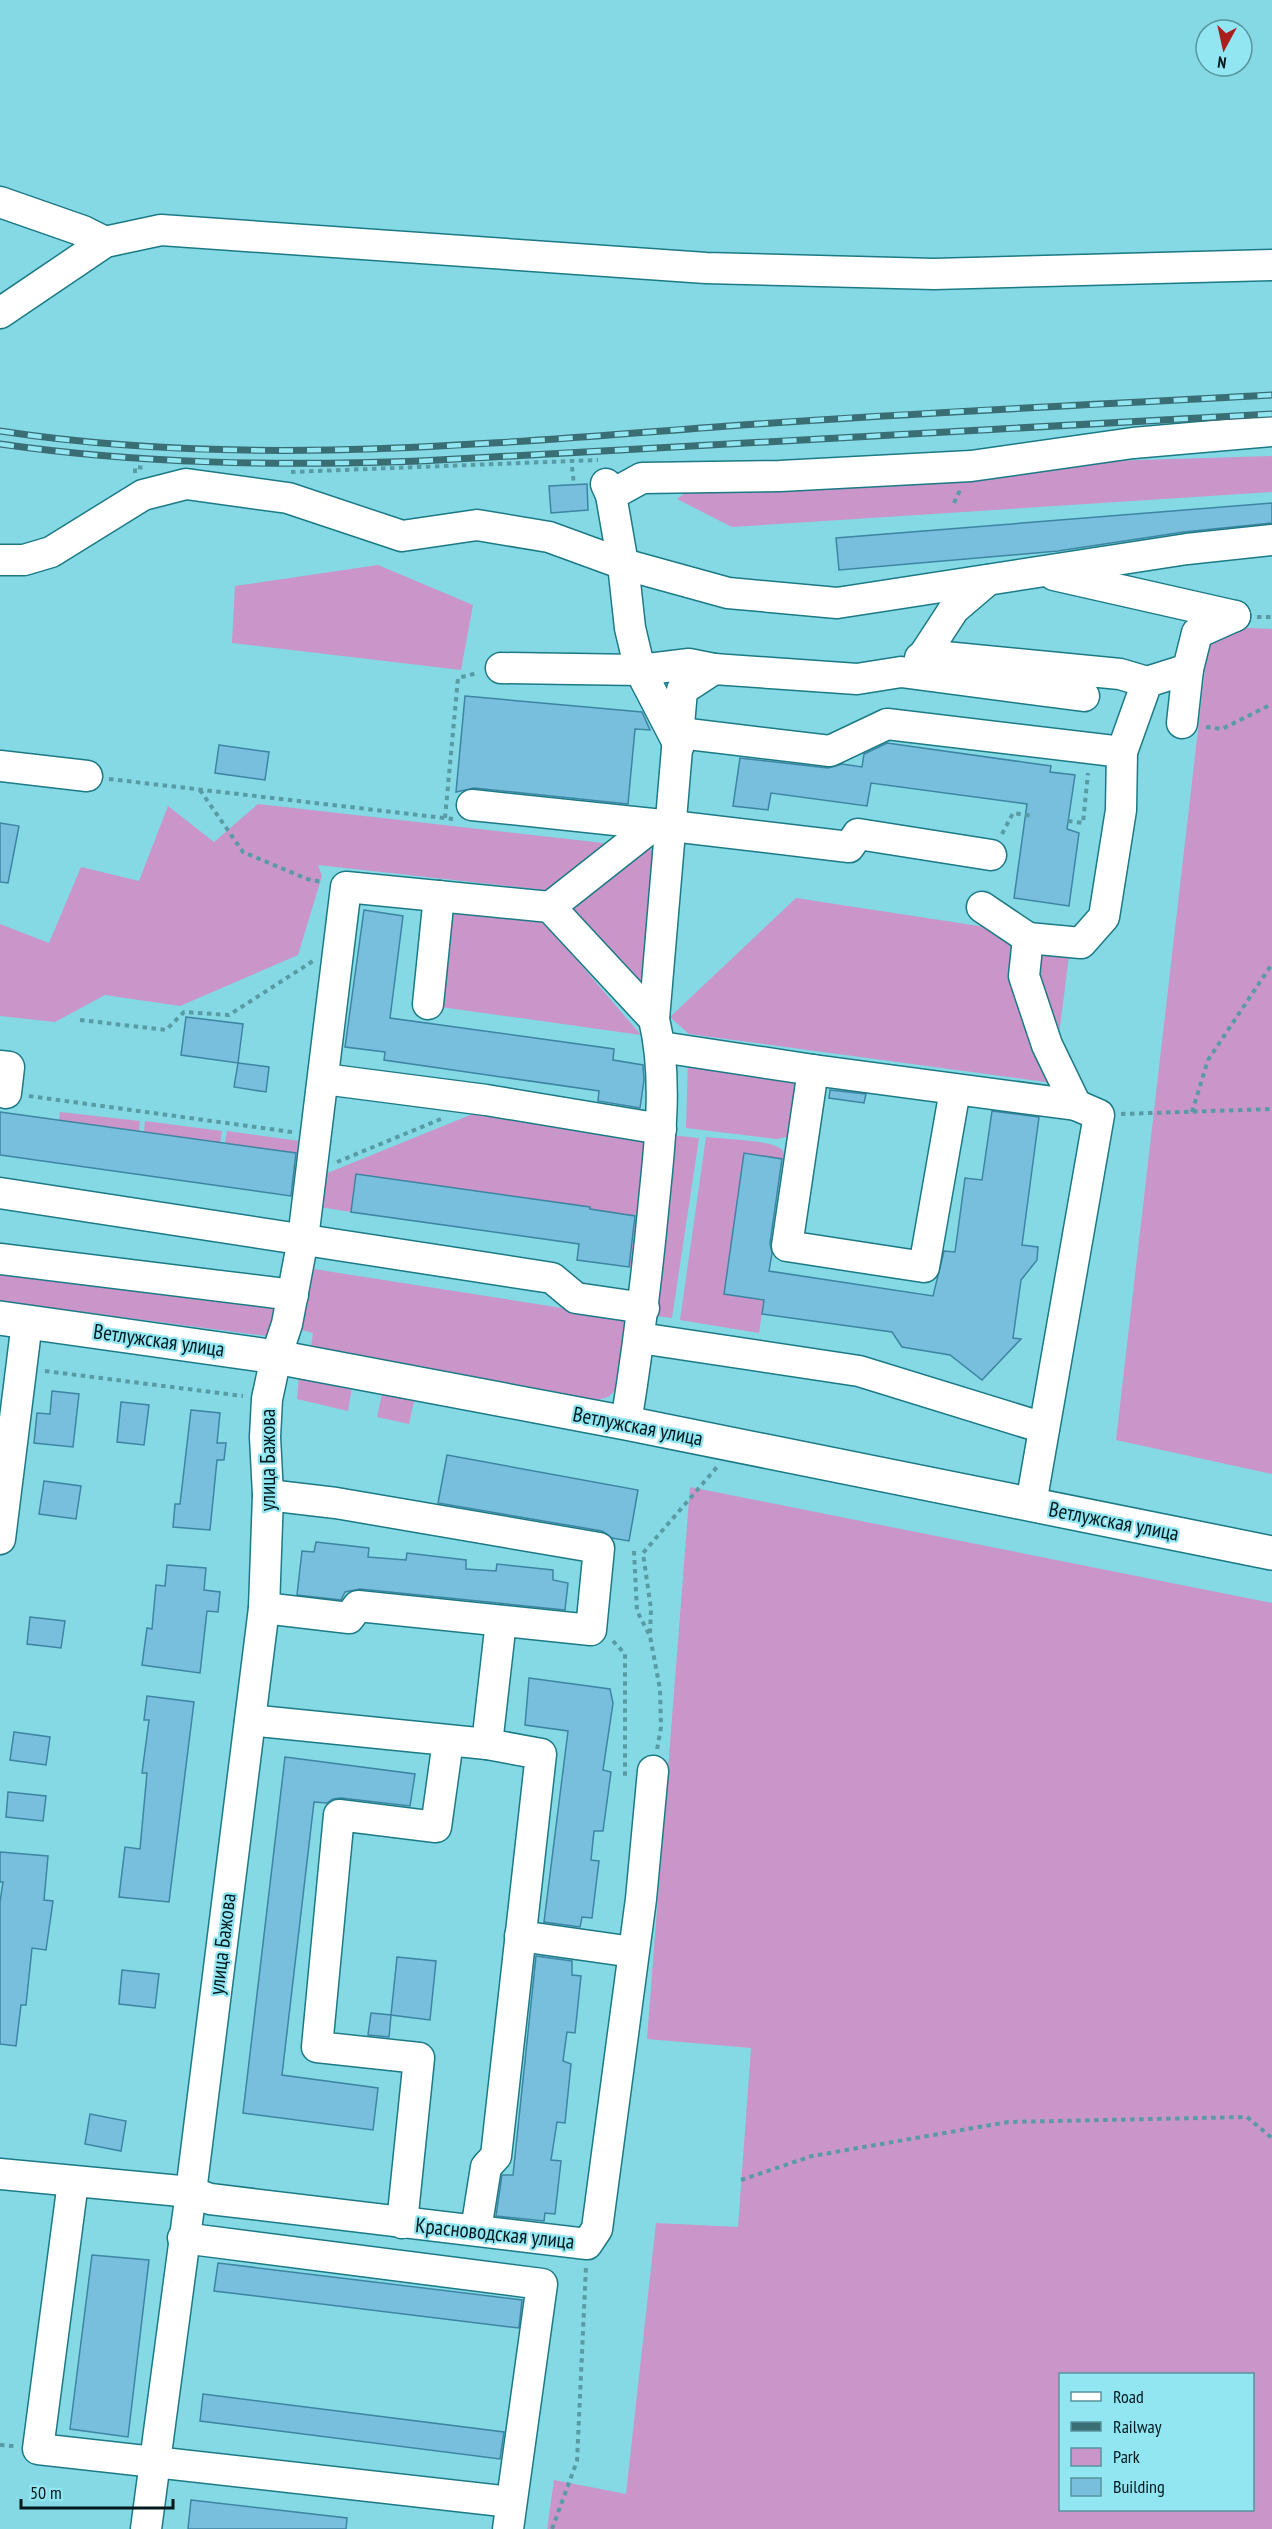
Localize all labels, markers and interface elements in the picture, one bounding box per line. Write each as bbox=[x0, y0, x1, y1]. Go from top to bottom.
north arrow bbox=[1194, 18, 1254, 78]
text: N bbox=[1216, 52, 1228, 73]
street label: Ветлужская улица bbox=[92, 1317, 226, 1363]
street label: Ветлужская улица bbox=[571, 1400, 705, 1452]
street label: улица Бажова bbox=[254, 1409, 281, 1511]
street label: Ветлужская улица bbox=[1047, 1495, 1181, 1547]
street label: улица Бажова bbox=[202, 1892, 242, 1996]
street label: Красноводская улица bbox=[414, 2211, 576, 2255]
legend bbox=[1059, 2373, 1254, 2511]
text: Road bbox=[1113, 2385, 1144, 2408]
text: Railway bbox=[1113, 2415, 1162, 2438]
text: Park bbox=[1113, 2445, 1140, 2468]
scale bar bbox=[21, 2472, 172, 2510]
text: Building bbox=[1113, 2475, 1165, 2498]
text: 50 m bbox=[30, 2481, 62, 2504]

